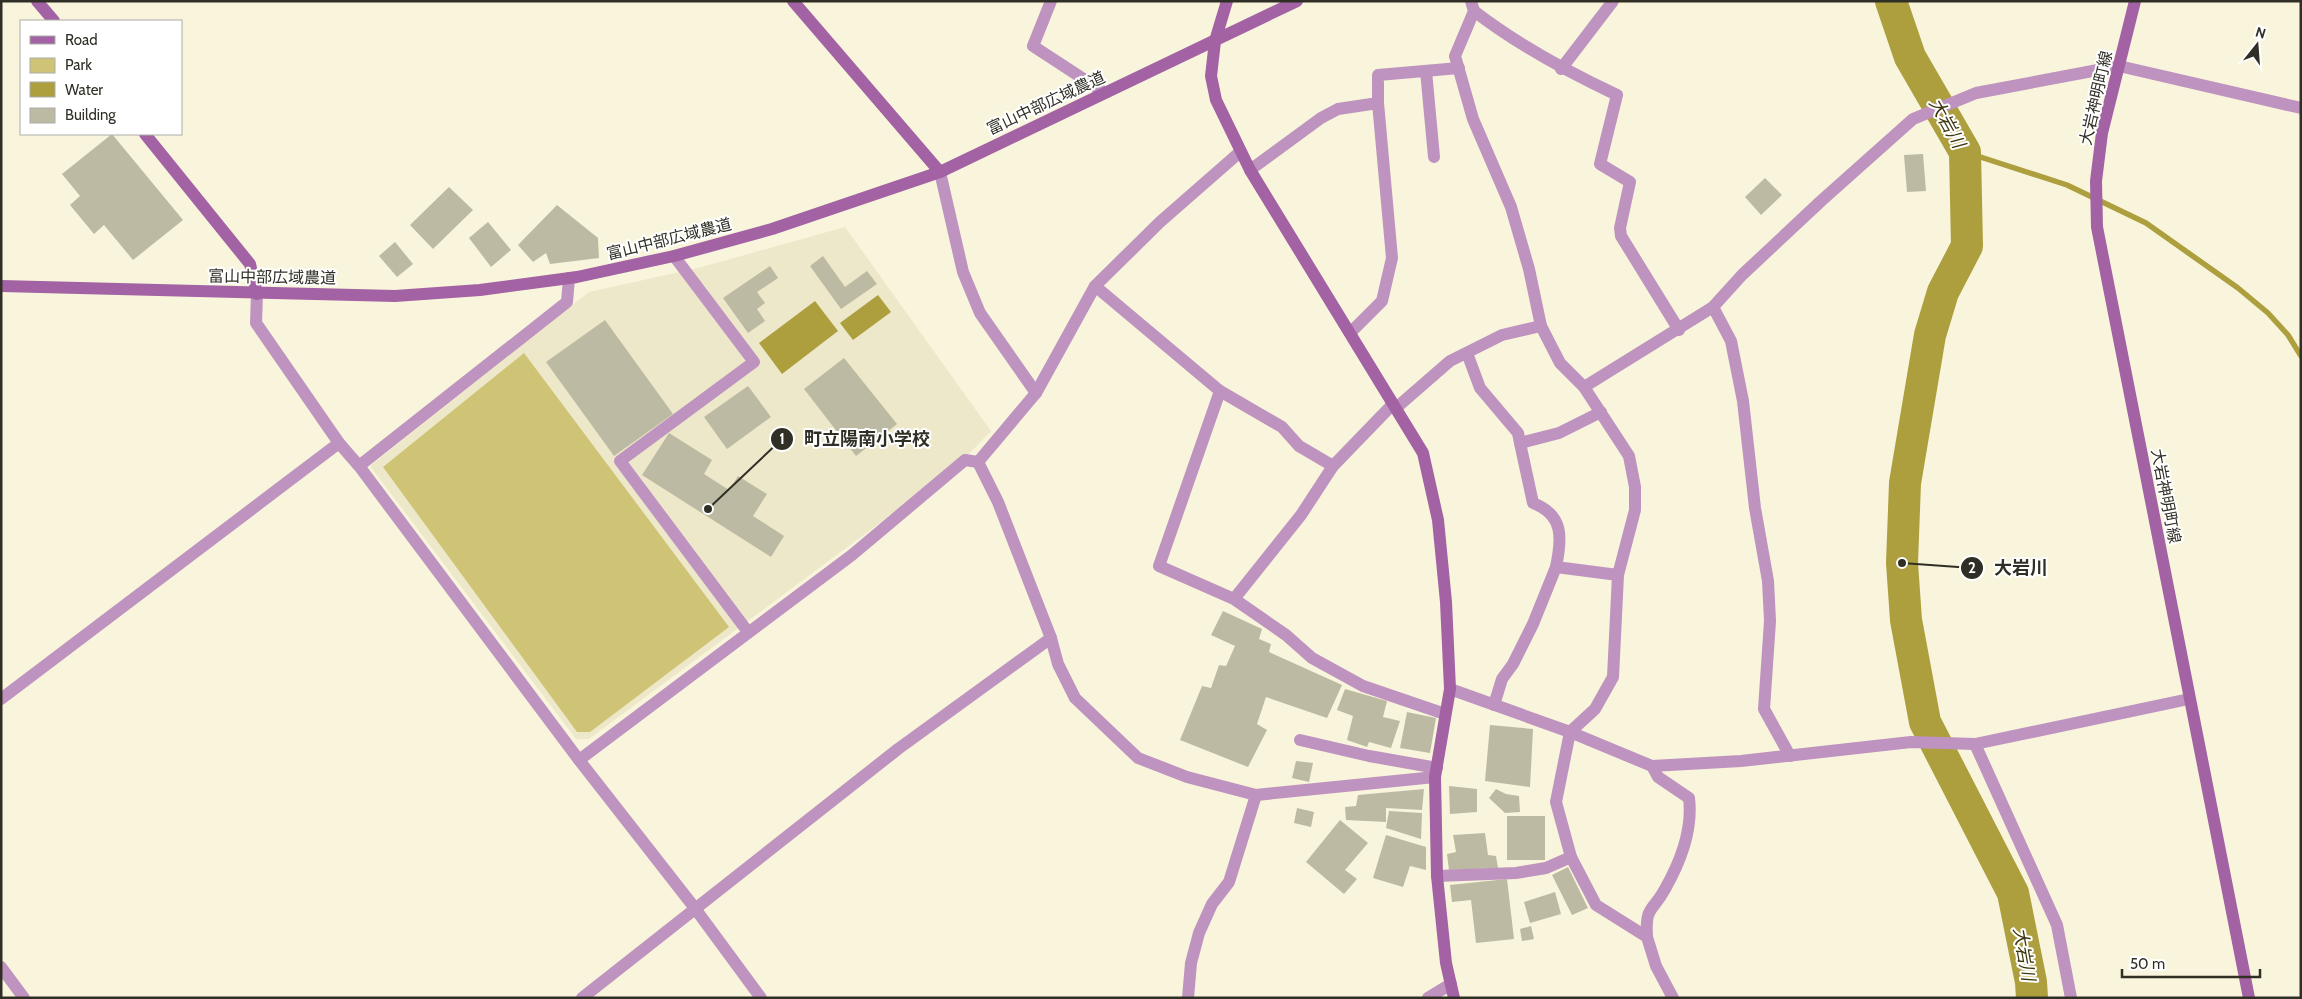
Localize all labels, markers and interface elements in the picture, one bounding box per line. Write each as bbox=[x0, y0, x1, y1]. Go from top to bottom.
legend bbox=[20, 20, 182, 135]
north arrow bbox=[2232, 20, 2282, 70]
text: N bbox=[2253, 23, 2268, 43]
text: Road bbox=[65, 31, 98, 49]
street label: 大岩神明町線 bbox=[2076, 49, 2116, 147]
text: Park bbox=[65, 56, 92, 74]
street label: 富山中部広域農道 bbox=[984, 67, 1108, 139]
text: Water bbox=[65, 81, 103, 99]
water label: 大岩川 bbox=[1924, 94, 1971, 154]
text: Building bbox=[65, 106, 116, 124]
street label: 富山中部広域農道 bbox=[605, 214, 733, 264]
street label: 富山中部広域農道 bbox=[208, 266, 336, 288]
callout: 町立陽南小学校 bbox=[769, 422, 940, 455]
text: 町立陽南小学校 bbox=[804, 428, 930, 450]
text: 1 bbox=[779, 430, 785, 448]
street label: 大岩神明町線 bbox=[2148, 447, 2184, 545]
callout: 大岩川 bbox=[1959, 551, 2058, 584]
text: 大岩川 bbox=[1994, 557, 2048, 579]
text: 2 bbox=[1968, 559, 1976, 577]
water label: 大岩川 bbox=[2008, 926, 2040, 984]
scale bar bbox=[2122, 946, 2260, 978]
text: 50 m bbox=[2130, 955, 2165, 973]

